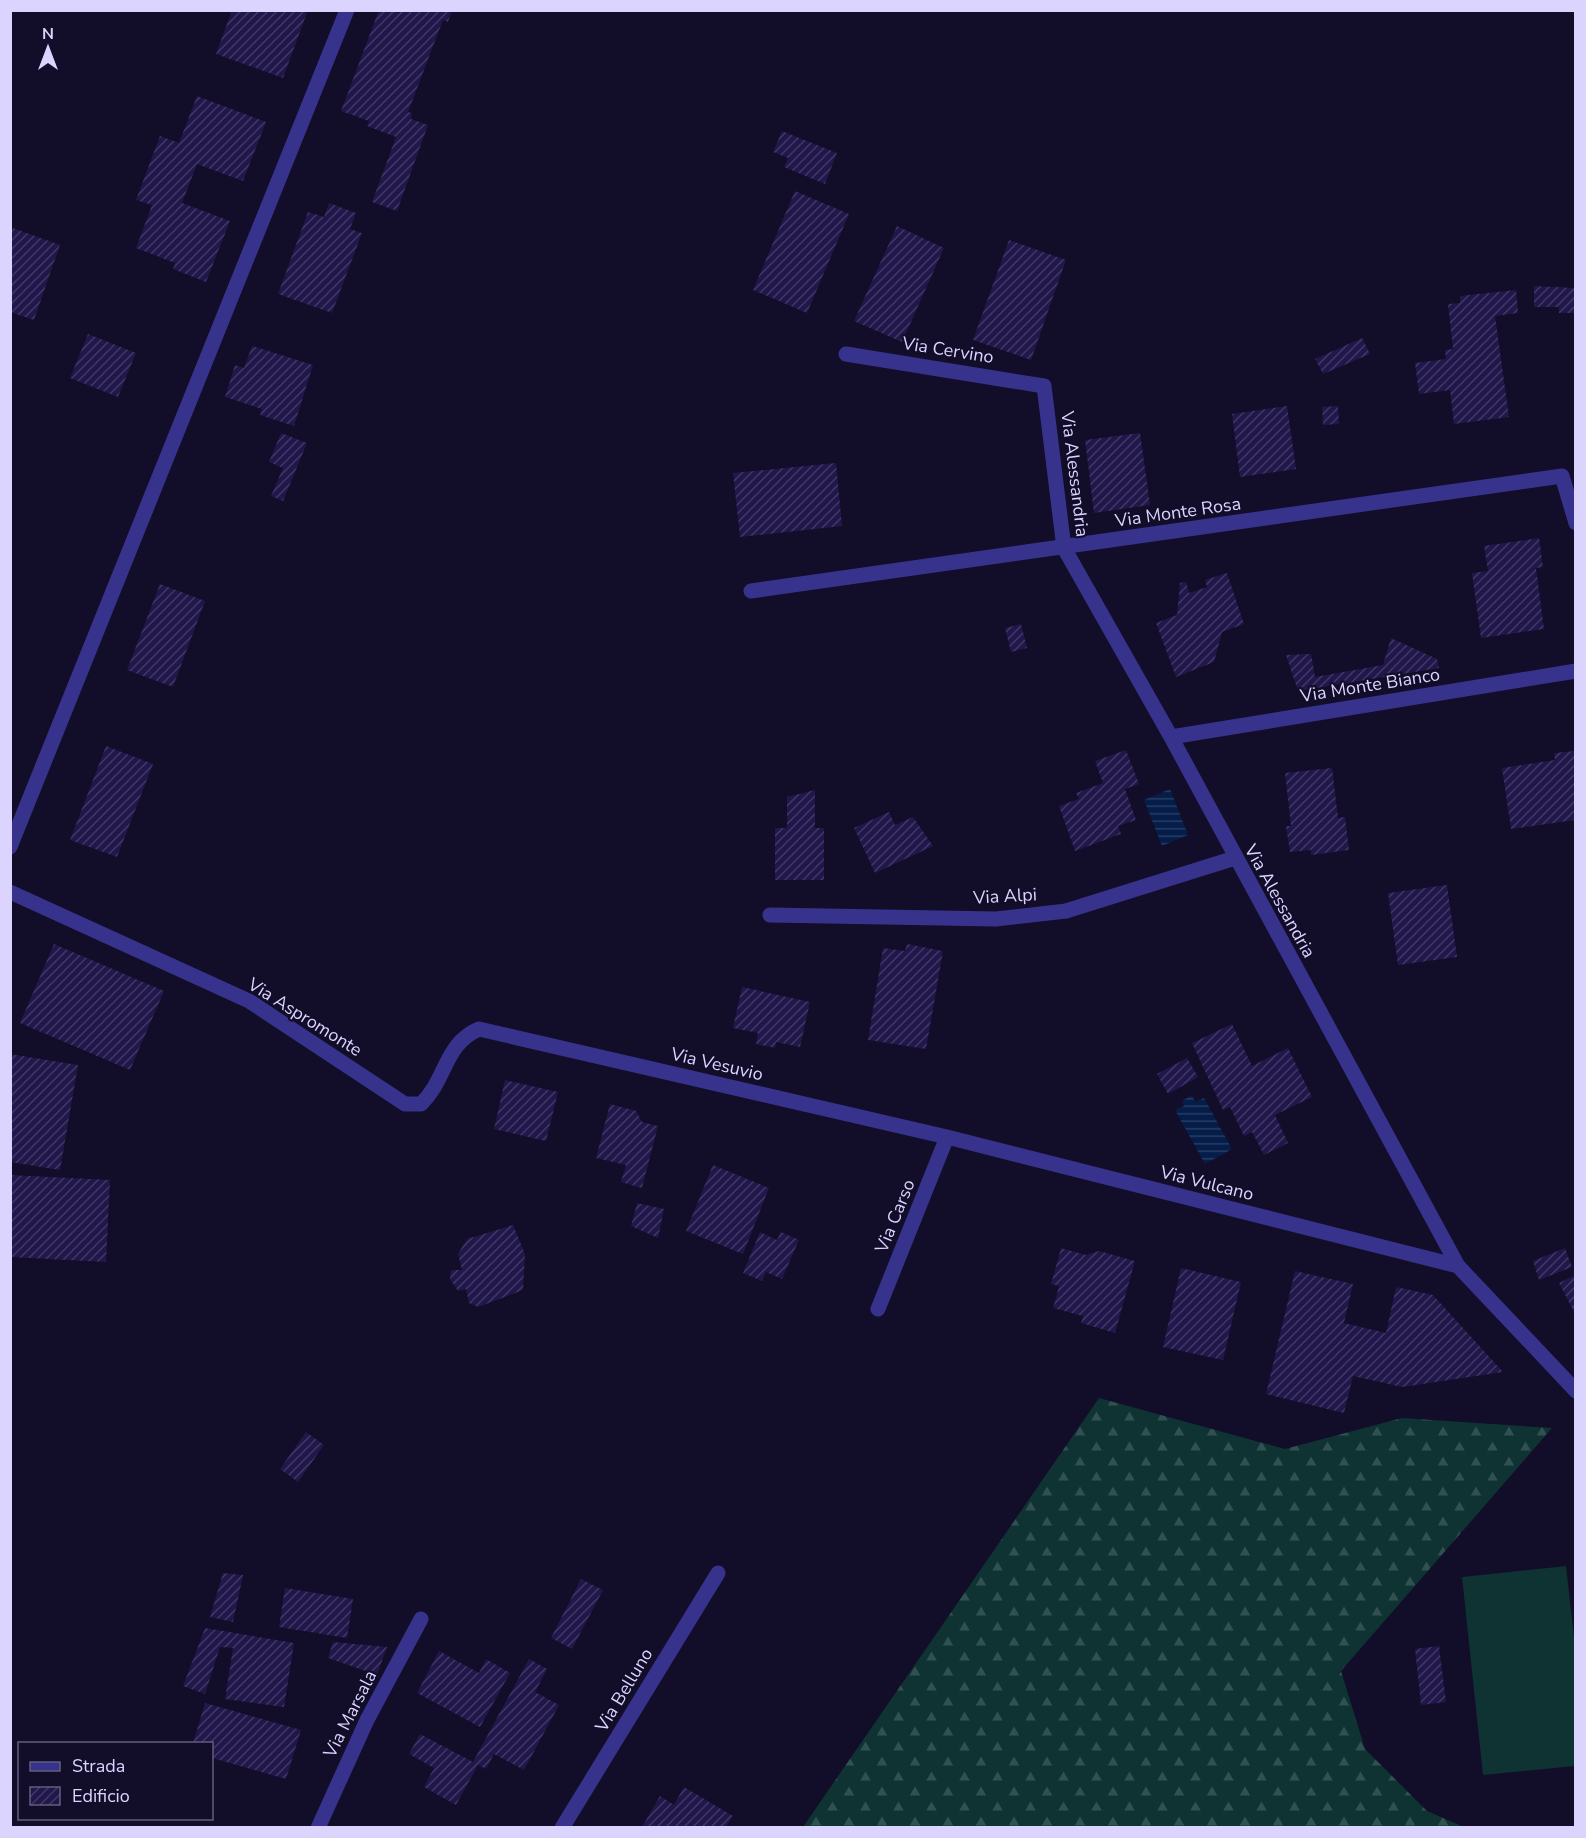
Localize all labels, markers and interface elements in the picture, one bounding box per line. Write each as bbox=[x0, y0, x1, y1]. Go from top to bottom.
north arrow bbox=[18, 18, 78, 78]
text: N bbox=[42, 23, 54, 45]
street label: Via Cervino bbox=[899, 331, 996, 369]
street label: Via Alessandria bbox=[1055, 409, 1095, 538]
street label: Via Monte Rosa bbox=[1113, 491, 1242, 533]
street label: Via Monte Bianco bbox=[1297, 662, 1442, 708]
street label: Via Alessandria bbox=[1238, 839, 1321, 962]
street label: Via Alpi bbox=[971, 882, 1038, 910]
street label: Via Aspromonte bbox=[242, 972, 367, 1062]
street label: Via Vesuvio bbox=[668, 1042, 765, 1086]
street label: Via Vulcano bbox=[1157, 1160, 1256, 1206]
street label: Via Carso bbox=[869, 1176, 921, 1257]
street label: Via Belluno bbox=[589, 1644, 658, 1737]
street label: Via Marsala bbox=[317, 1666, 382, 1763]
legend bbox=[18, 1742, 213, 1820]
text: Strada bbox=[72, 1754, 125, 1778]
text: Edificio bbox=[72, 1784, 130, 1808]

